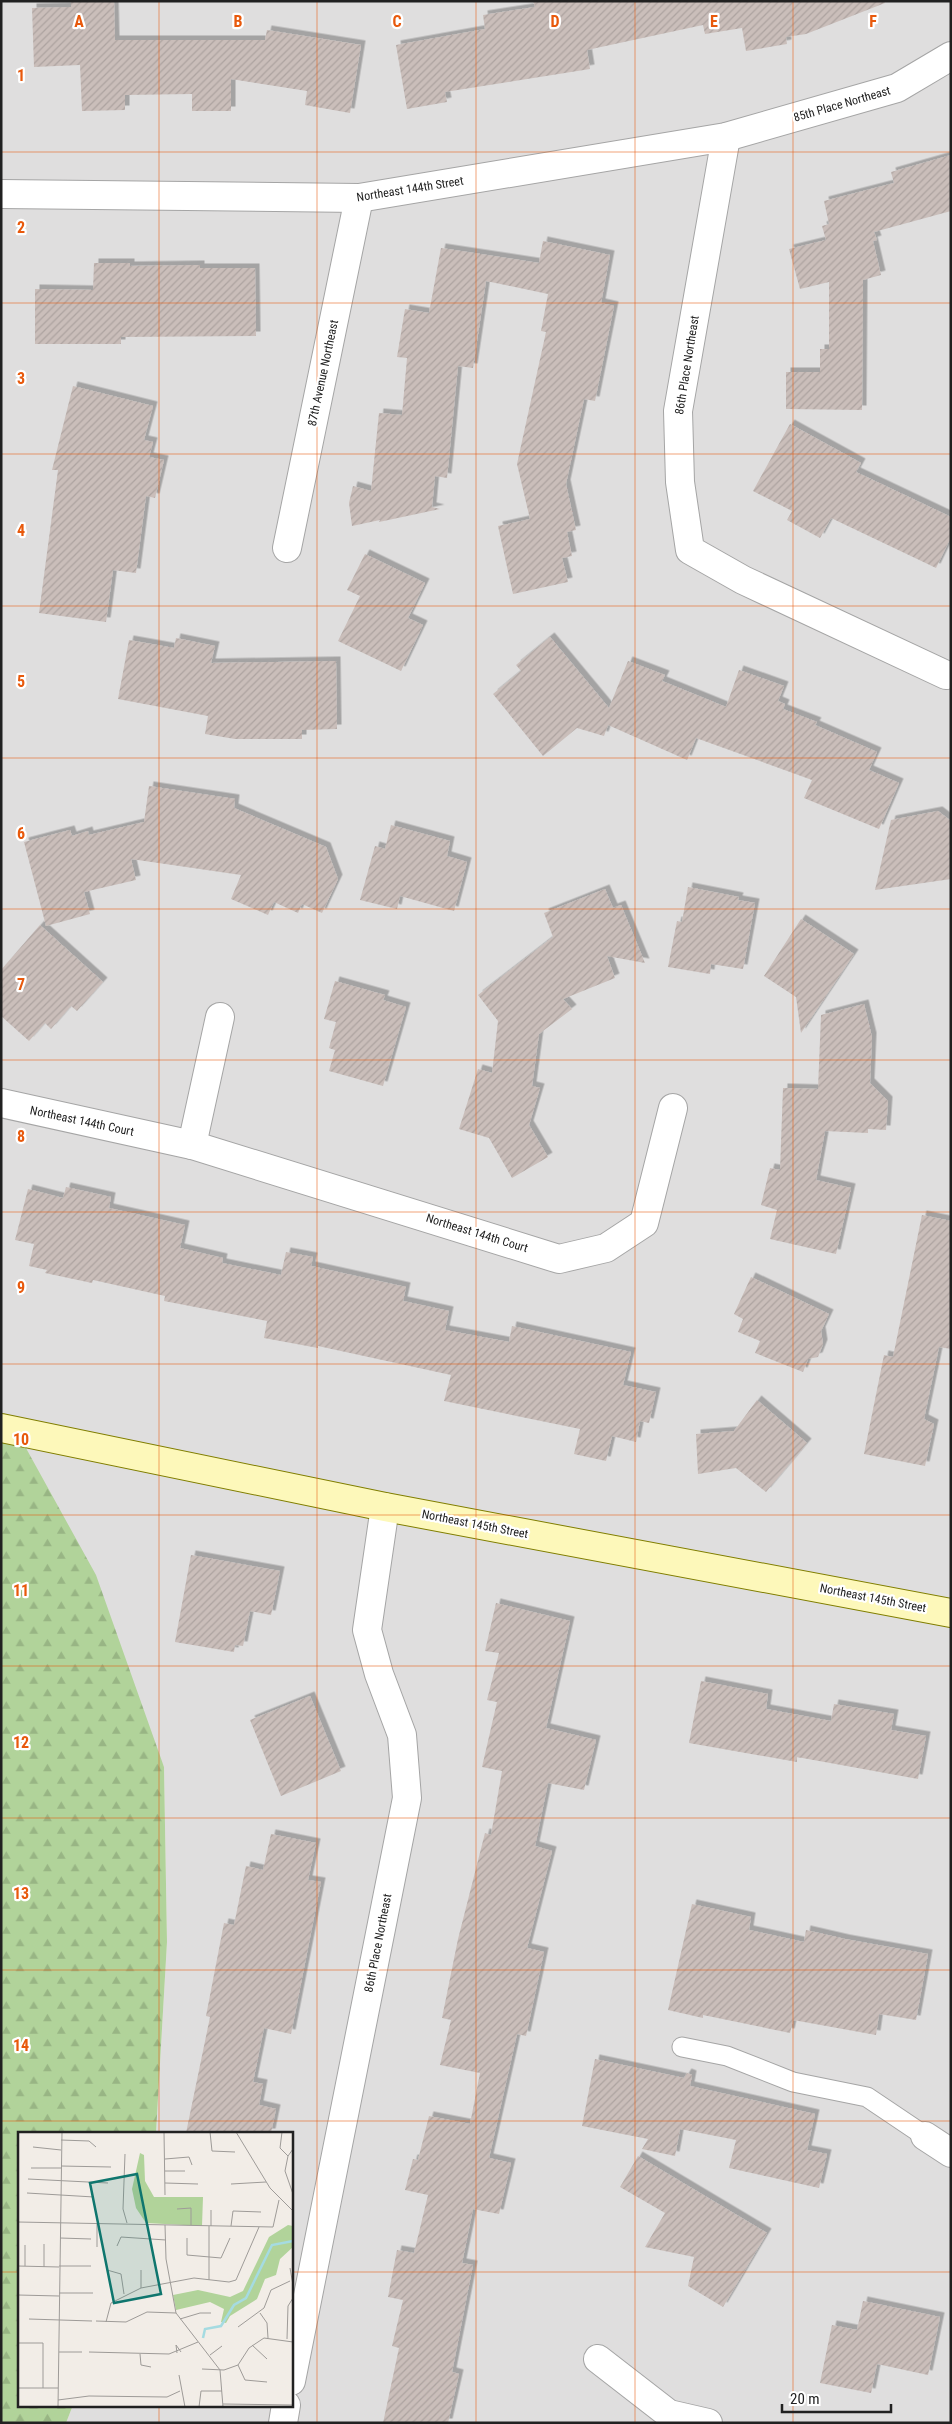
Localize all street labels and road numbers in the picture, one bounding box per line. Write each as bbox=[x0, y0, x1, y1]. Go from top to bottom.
street label: 85th Place Northeast bbox=[792, 83, 893, 125]
street label: Northeast 144th Street bbox=[356, 174, 465, 204]
street label: 86th Place Northeast bbox=[672, 314, 702, 416]
street label: 87th Avenue Northeast bbox=[305, 318, 341, 427]
street label: Northeast 144th Court bbox=[29, 1103, 136, 1139]
street label: Northeast 144th Court bbox=[424, 1211, 530, 1255]
street label: Northeast 145th Street bbox=[421, 1507, 530, 1541]
street label: Northeast 145th Street bbox=[819, 1581, 928, 1615]
street label: 86th Place Northeast bbox=[362, 1892, 395, 1994]

